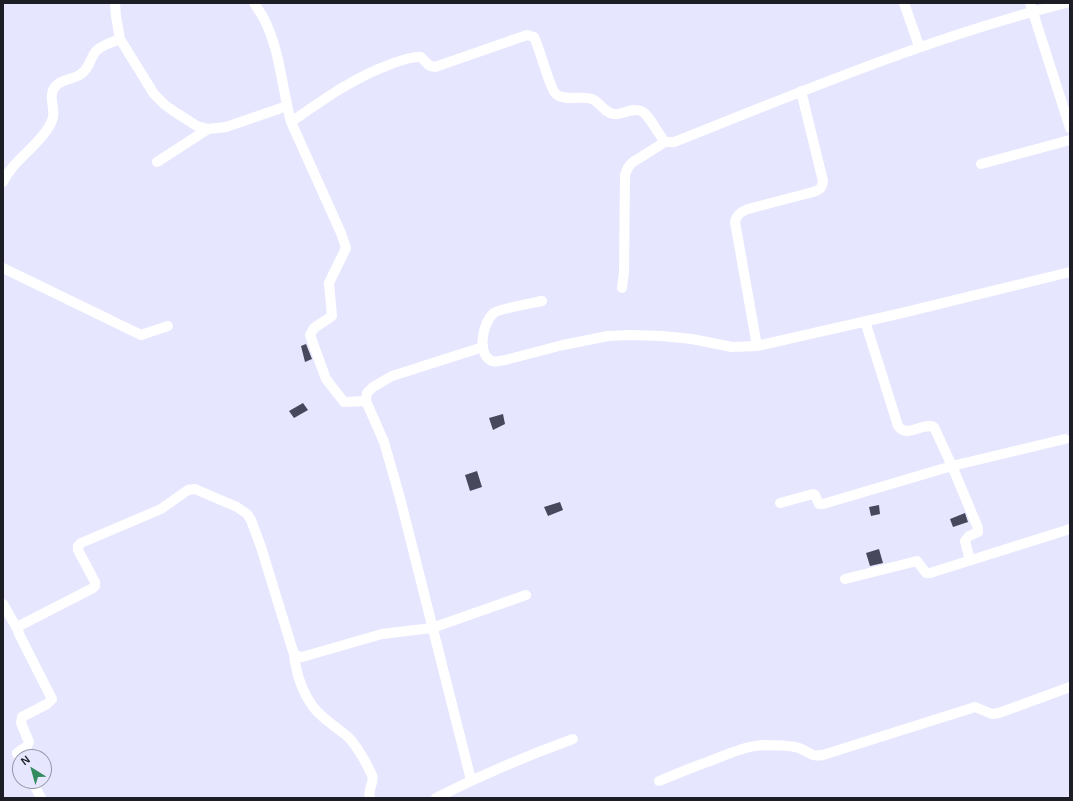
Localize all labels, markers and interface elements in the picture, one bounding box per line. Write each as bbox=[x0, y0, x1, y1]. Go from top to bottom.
north arrow bbox=[12, 749, 52, 789]
text: N bbox=[19, 753, 32, 767]

